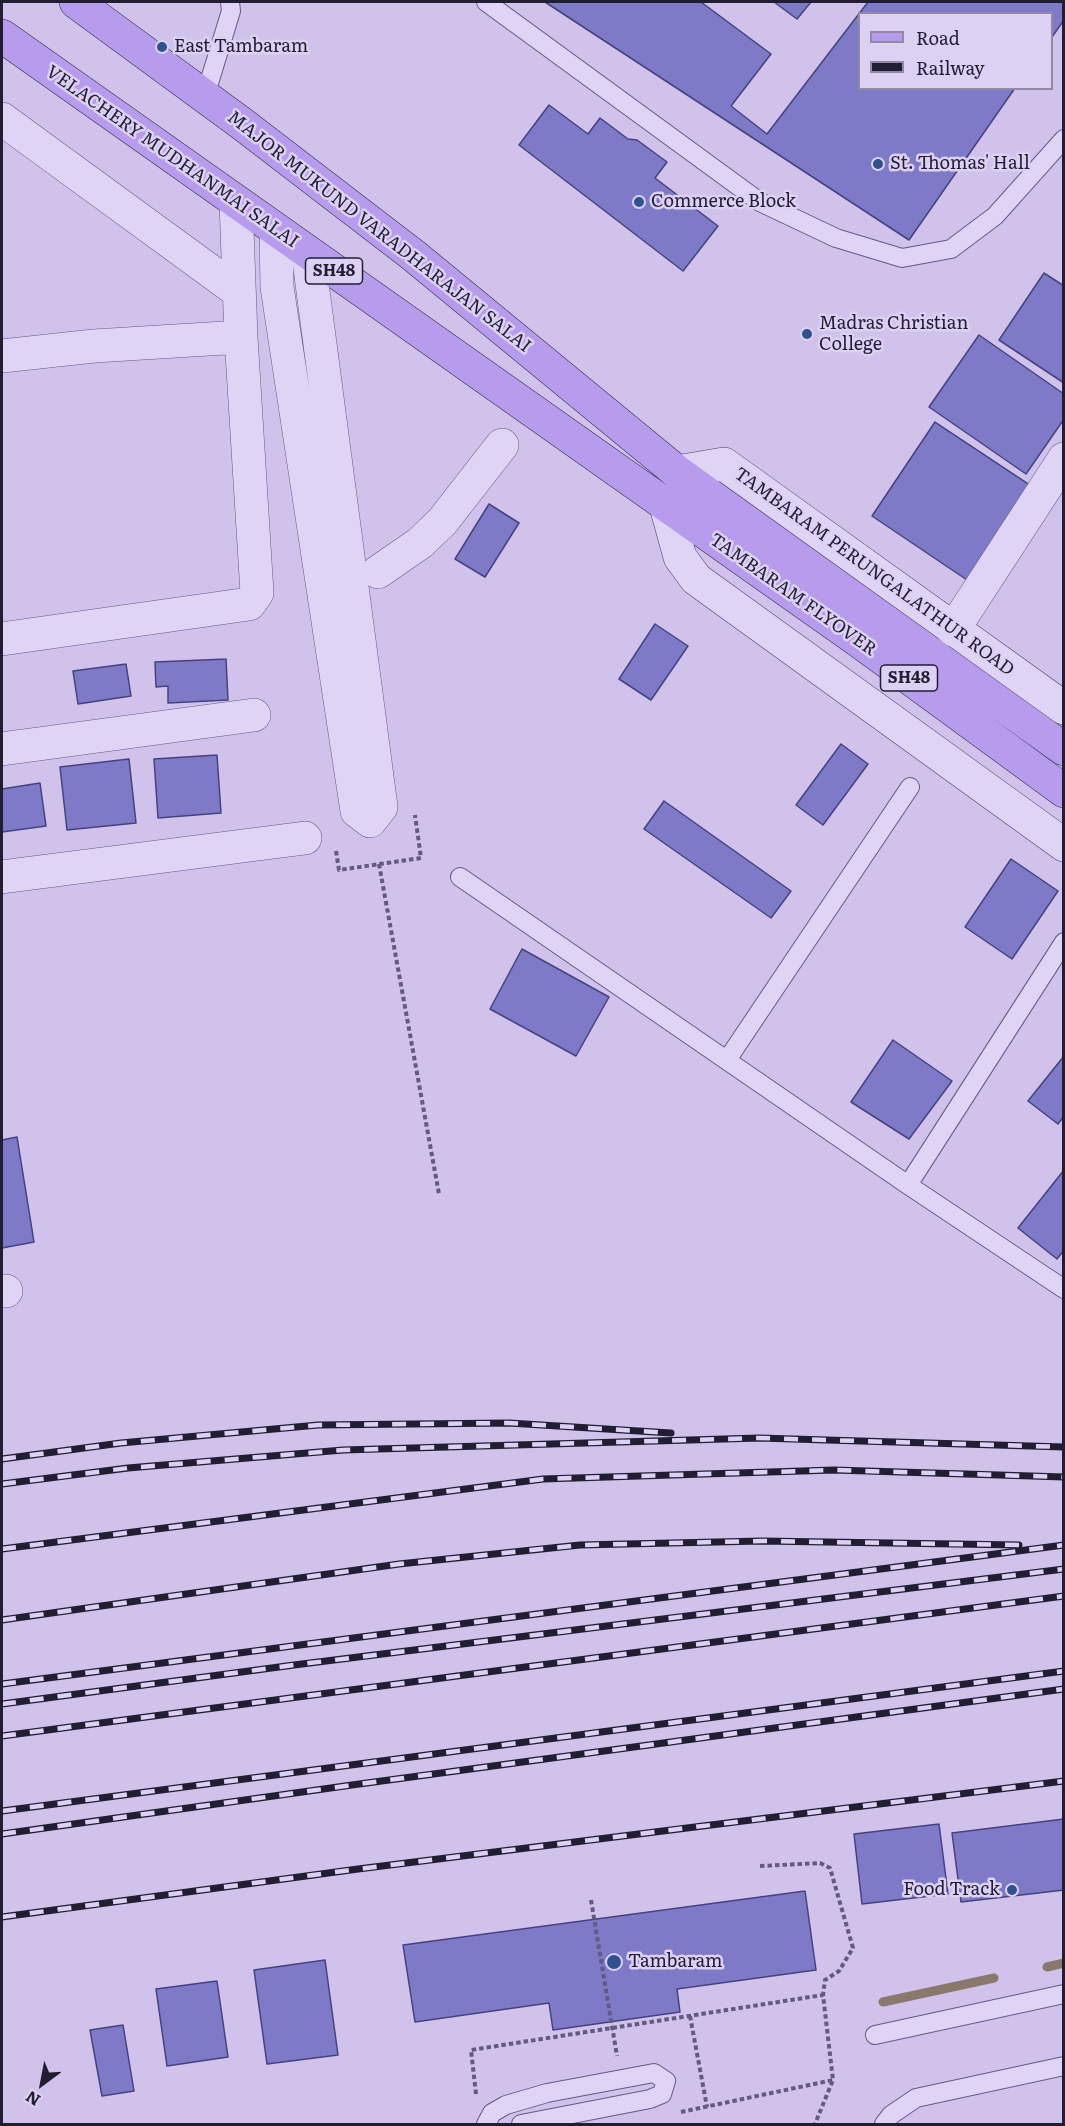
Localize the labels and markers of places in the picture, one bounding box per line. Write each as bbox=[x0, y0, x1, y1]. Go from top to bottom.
place label: East Tambaram bbox=[174, 36, 308, 58]
marker: East Tambaram bbox=[155, 40, 169, 54]
place label: St. Thomas' Hall bbox=[890, 153, 1030, 175]
marker: St. Thomas' Hall bbox=[871, 157, 885, 171]
place label: Commerce Block bbox=[651, 191, 796, 213]
marker: Commerce Block bbox=[632, 195, 646, 209]
place label: Madras Christian College bbox=[819, 313, 968, 356]
marker: Madras Christian College bbox=[800, 327, 814, 341]
place label: Food Track bbox=[903, 1879, 1000, 1901]
marker: Food Track bbox=[1005, 1883, 1019, 1897]
place label: Tambaram bbox=[628, 1951, 722, 1973]
marker: Tambaram bbox=[605, 1953, 623, 1971]

